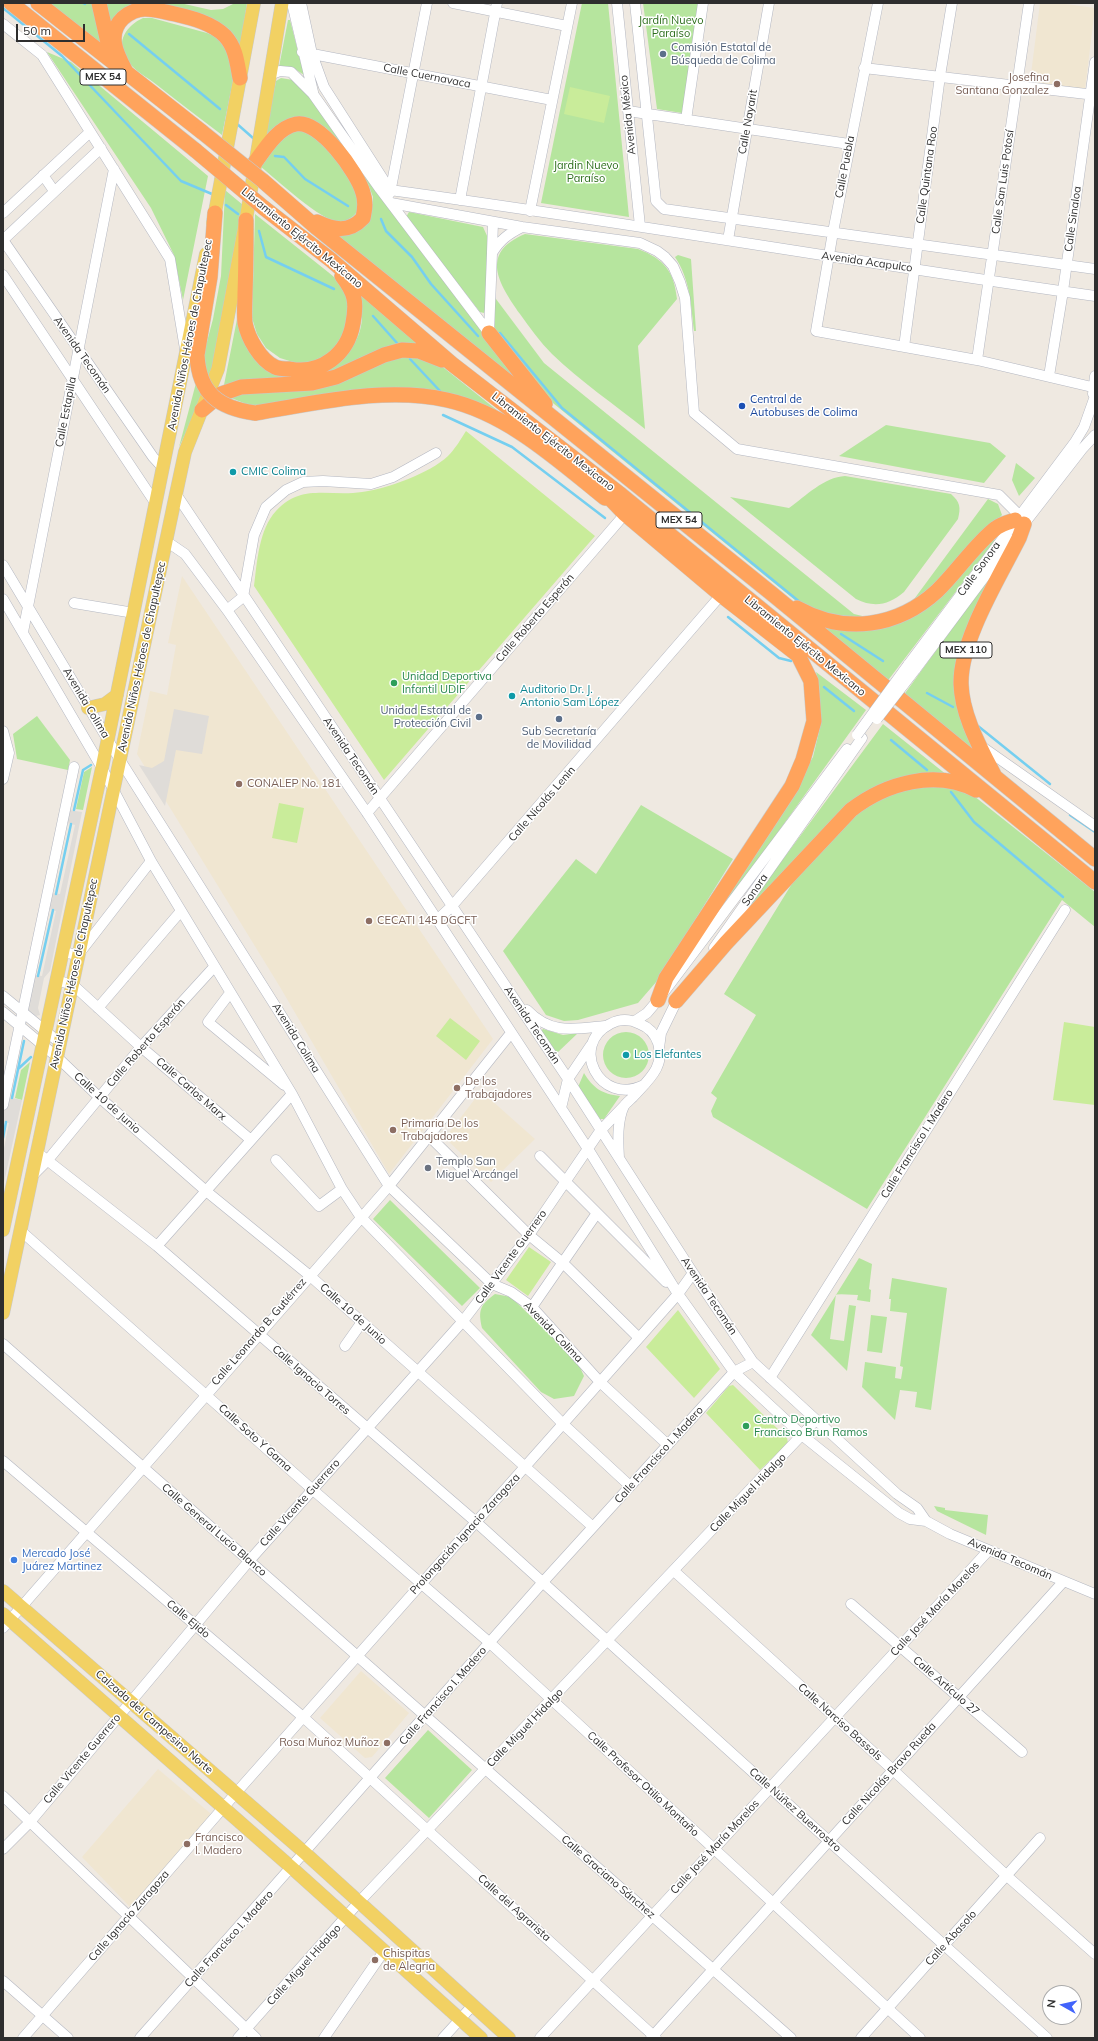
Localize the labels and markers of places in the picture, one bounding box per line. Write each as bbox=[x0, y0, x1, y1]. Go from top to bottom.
place label: Comisión Estatal de Búsqueda de Colima bbox=[671, 41, 776, 67]
marker: Comisión Estatal de Búsqueda de Colima bbox=[658, 49, 668, 59]
place label: Josefina Santana Gonzalez bbox=[955, 71, 1049, 97]
marker: Josefina Santana Gonzalez bbox=[1052, 79, 1062, 89]
place label: Central de Autobuses de Colima bbox=[750, 393, 858, 419]
marker: Central de Autobuses de Colima bbox=[737, 401, 747, 411]
place label: CMIC Colima bbox=[241, 465, 306, 479]
marker: CMIC Colima bbox=[228, 467, 238, 477]
place label: Unidad Deportiva Infantil UDIF bbox=[402, 670, 492, 696]
marker: Unidad Deportiva Infantil UDIF bbox=[389, 678, 399, 688]
place label: Auditorio Dr. J. Antonio Sam López bbox=[520, 683, 619, 709]
marker: Auditorio Dr. J. Antonio Sam López bbox=[507, 691, 517, 701]
place label: Unidad Estatal de Protección Civil bbox=[380, 704, 471, 730]
marker: Unidad Estatal de Protección Civil bbox=[474, 712, 484, 722]
marker: Sub Secretaría de Movilidad bbox=[554, 714, 564, 724]
place label: Sub Secretaría de Movilidad bbox=[522, 725, 596, 751]
place label: CONALEP No. 181 bbox=[247, 777, 341, 791]
marker: CONALEP No. 181 bbox=[234, 779, 244, 789]
place label: CECATI 145 DGCFT bbox=[377, 914, 477, 928]
marker: CECATI 145 DGCFT bbox=[364, 916, 374, 926]
place label: Los Elefantes bbox=[634, 1048, 702, 1062]
marker: Los Elefantes bbox=[621, 1050, 631, 1060]
place label: De los Trabajadores bbox=[465, 1075, 532, 1101]
marker: De los Trabajadores bbox=[452, 1083, 462, 1093]
place label: Primaria De los Trabajadores bbox=[401, 1117, 478, 1143]
marker: Primaria De los Trabajadores bbox=[388, 1125, 398, 1135]
place label: Templo San Miguel Arcángel bbox=[436, 1155, 518, 1181]
marker: Templo San Miguel Arcángel bbox=[423, 1163, 433, 1173]
place label: Centro Deportivo Francisco Brun Ramos bbox=[754, 1413, 868, 1439]
marker: Centro Deportivo Francisco Brun Ramos bbox=[741, 1421, 751, 1431]
place label: Mercado José Juárez Martinez bbox=[22, 1547, 102, 1573]
marker: Mercado José Juárez Martinez bbox=[9, 1555, 19, 1565]
place label: Rosa Muñoz Muñoz bbox=[279, 1736, 379, 1750]
marker: Rosa Muñoz Muñoz bbox=[382, 1738, 392, 1748]
place label: Francisco I. Madero bbox=[195, 1831, 243, 1857]
marker: Francisco I. Madero bbox=[182, 1839, 192, 1849]
place label: Chispitas de Alegria bbox=[383, 1947, 435, 1973]
marker: Chispitas de Alegria bbox=[370, 1955, 380, 1965]

